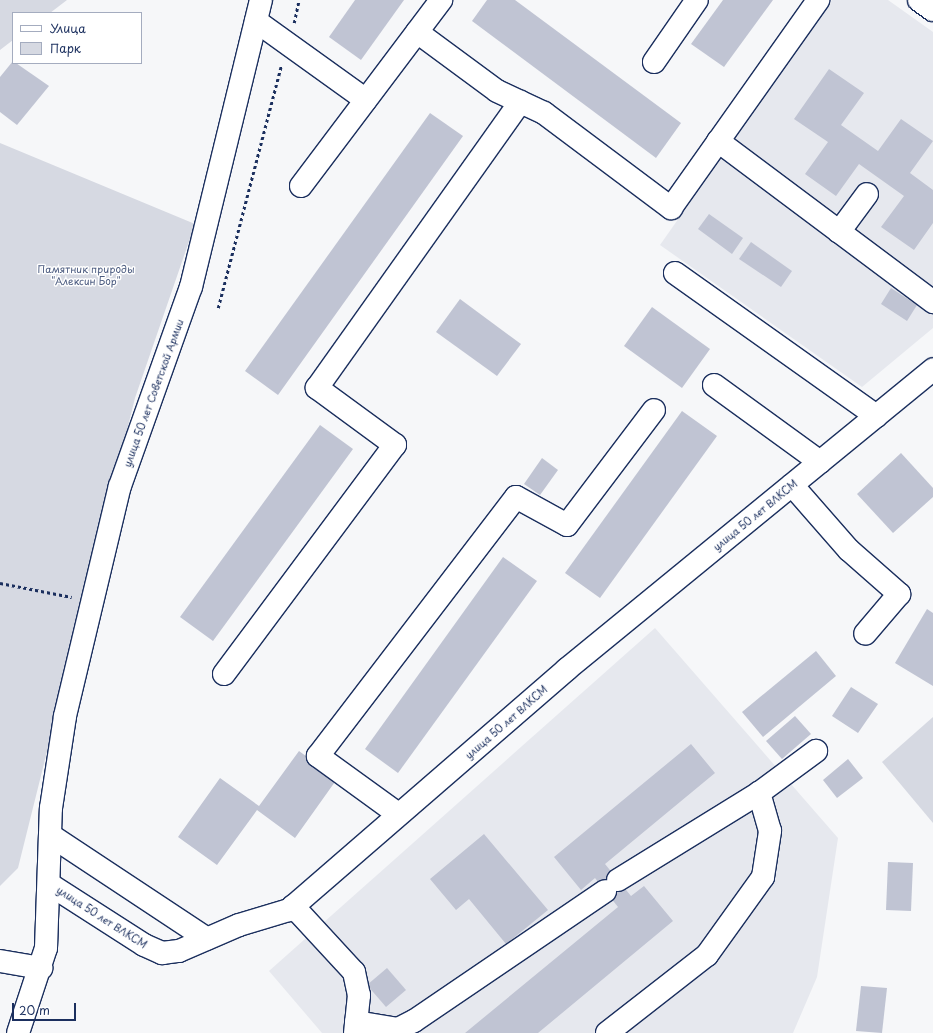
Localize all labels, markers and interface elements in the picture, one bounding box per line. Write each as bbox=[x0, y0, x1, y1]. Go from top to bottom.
legend bbox=[12, 12, 142, 64]
text: Улица bbox=[50, 19, 86, 37]
text: Парк bbox=[50, 39, 81, 57]
park label: Памятник природы "Алексин Бор" bbox=[37, 262, 135, 286]
street label: улица 50 лет Советской Армии bbox=[121, 317, 185, 469]
street label: улица 50 лет ВЛКСМ bbox=[710, 477, 800, 553]
street label: улица 50 лет ВЛКСМ bbox=[462, 683, 550, 761]
street label: улица 50 лет ВЛКСМ bbox=[54, 883, 150, 951]
scale bar bbox=[14, 995, 78, 1021]
text: 20 m bbox=[19, 1001, 50, 1019]

